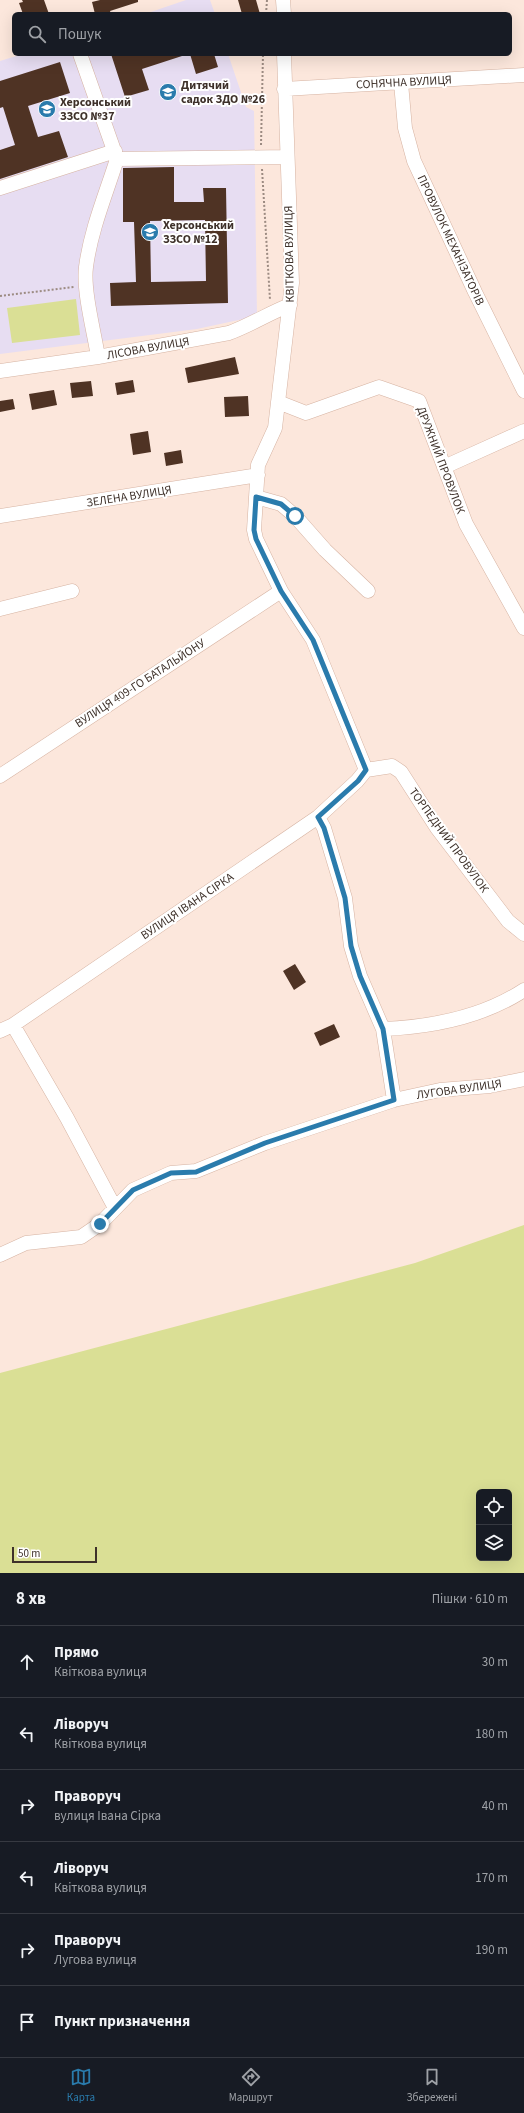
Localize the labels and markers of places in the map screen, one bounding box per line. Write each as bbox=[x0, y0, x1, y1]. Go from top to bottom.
place label: Дитячий садок ЗДО №26 bbox=[181, 77, 265, 108]
school or university icon: Дитячий садок ЗДО №26 bbox=[158, 82, 178, 102]
place label: Херсонський ЗЗСО №37 bbox=[60, 94, 131, 125]
school or university icon: Херсонський ЗЗСО №37 bbox=[37, 99, 57, 119]
place label: Херсонський ЗЗСО №12 bbox=[163, 217, 234, 248]
school or university icon: Херсонський ЗЗСО №12 bbox=[140, 222, 160, 242]

